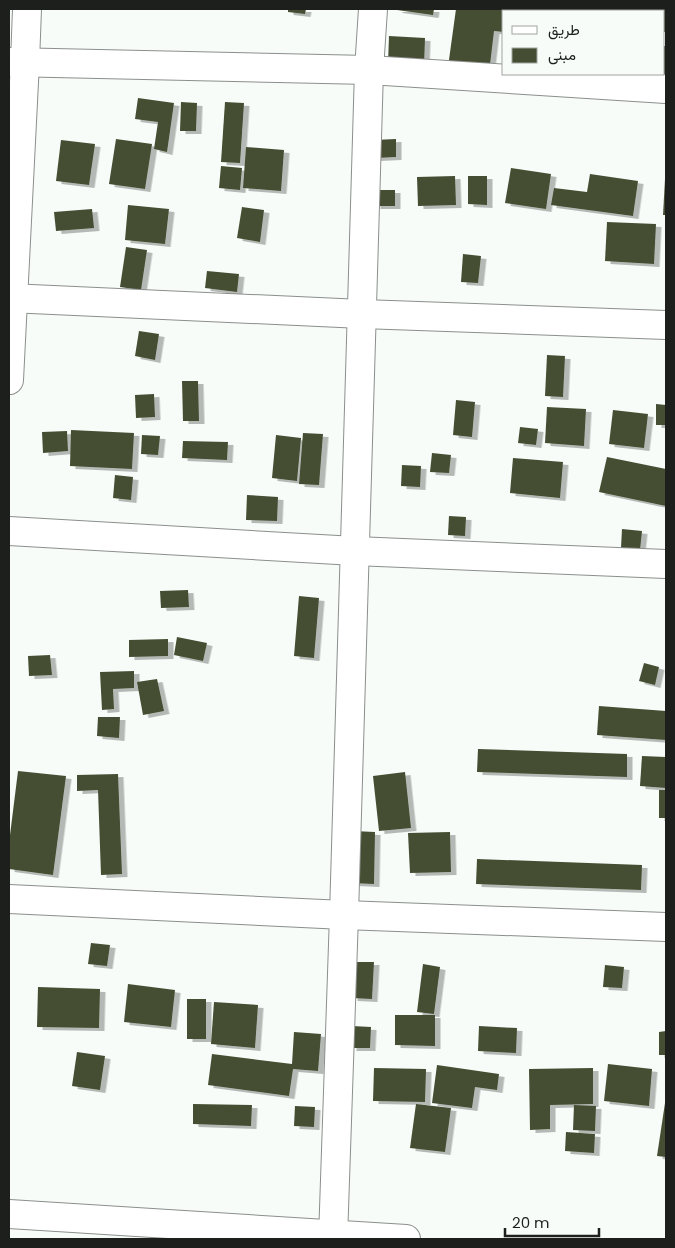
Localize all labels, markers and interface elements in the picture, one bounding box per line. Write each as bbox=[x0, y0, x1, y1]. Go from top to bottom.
legend bbox=[502, 10, 665, 75]
text: طريق bbox=[548, 19, 580, 40]
text: مبنى bbox=[548, 44, 576, 65]
scale bar bbox=[505, 1206, 599, 1238]
text: 20 m bbox=[512, 1212, 550, 1233]

